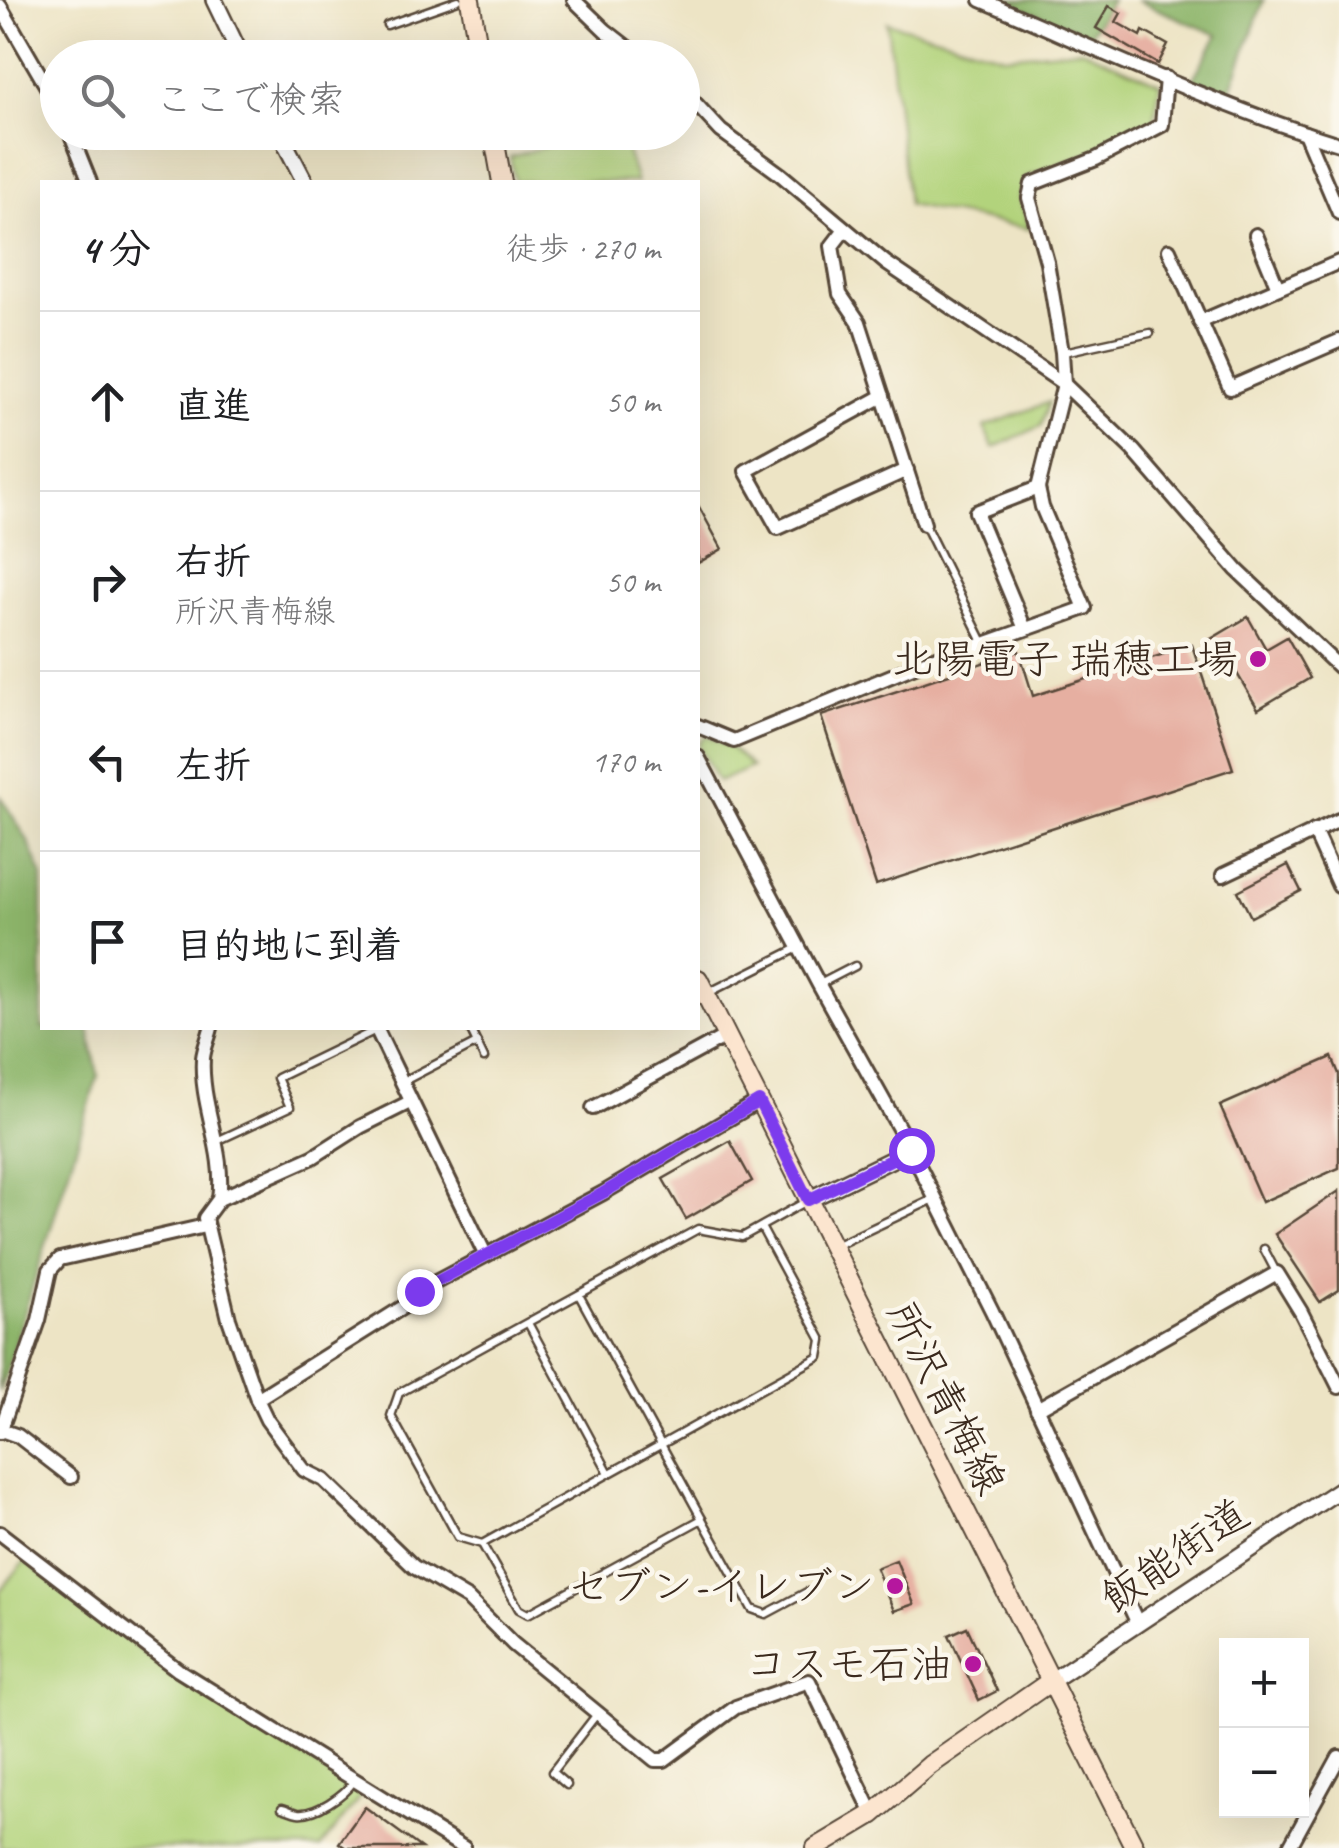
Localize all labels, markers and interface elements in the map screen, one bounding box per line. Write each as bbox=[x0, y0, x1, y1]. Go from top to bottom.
search box bbox=[40, 40, 700, 150]
icon: search bbox=[75, 68, 130, 123]
text: ここで検索 bbox=[155, 76, 345, 123]
text: 4 分 bbox=[80, 223, 151, 276]
text: 徒歩 · 270 m bbox=[506, 228, 660, 269]
icon: ahead bbox=[80, 374, 135, 429]
text: 50 m bbox=[606, 381, 660, 422]
text: 直進 bbox=[175, 382, 251, 429]
text: 右折 bbox=[175, 538, 251, 585]
icon: right bbox=[80, 554, 135, 609]
text: 50 m bbox=[606, 561, 660, 602]
text: 所沢青梅線 bbox=[175, 591, 335, 632]
place label: 北陽電子 瑞穂工場 bbox=[892, 633, 1238, 686]
marker: 北陽電子 瑞穂工場 bbox=[1247, 648, 1269, 670]
icon: left bbox=[80, 734, 135, 789]
text: 170 m bbox=[591, 741, 660, 782]
text: 左折 bbox=[175, 742, 251, 789]
icon: arrive bbox=[80, 914, 135, 969]
text: 目的地に到着 bbox=[175, 922, 403, 969]
route start bbox=[889, 1128, 935, 1174]
route end bbox=[397, 1269, 443, 1315]
street label: 所沢青梅線 bbox=[875, 1292, 1017, 1504]
street label: 飯能街道 bbox=[1091, 1487, 1259, 1625]
place label: セブン-イレブン bbox=[567, 1560, 875, 1613]
marker: セブン-イレブン bbox=[884, 1575, 906, 1597]
place label: コスモ石油 bbox=[745, 1638, 953, 1691]
map controls bbox=[1219, 1638, 1309, 1818]
button: + bbox=[1219, 1638, 1309, 1728]
marker: コスモ石油 bbox=[962, 1653, 984, 1675]
button: − bbox=[1219, 1728, 1309, 1818]

